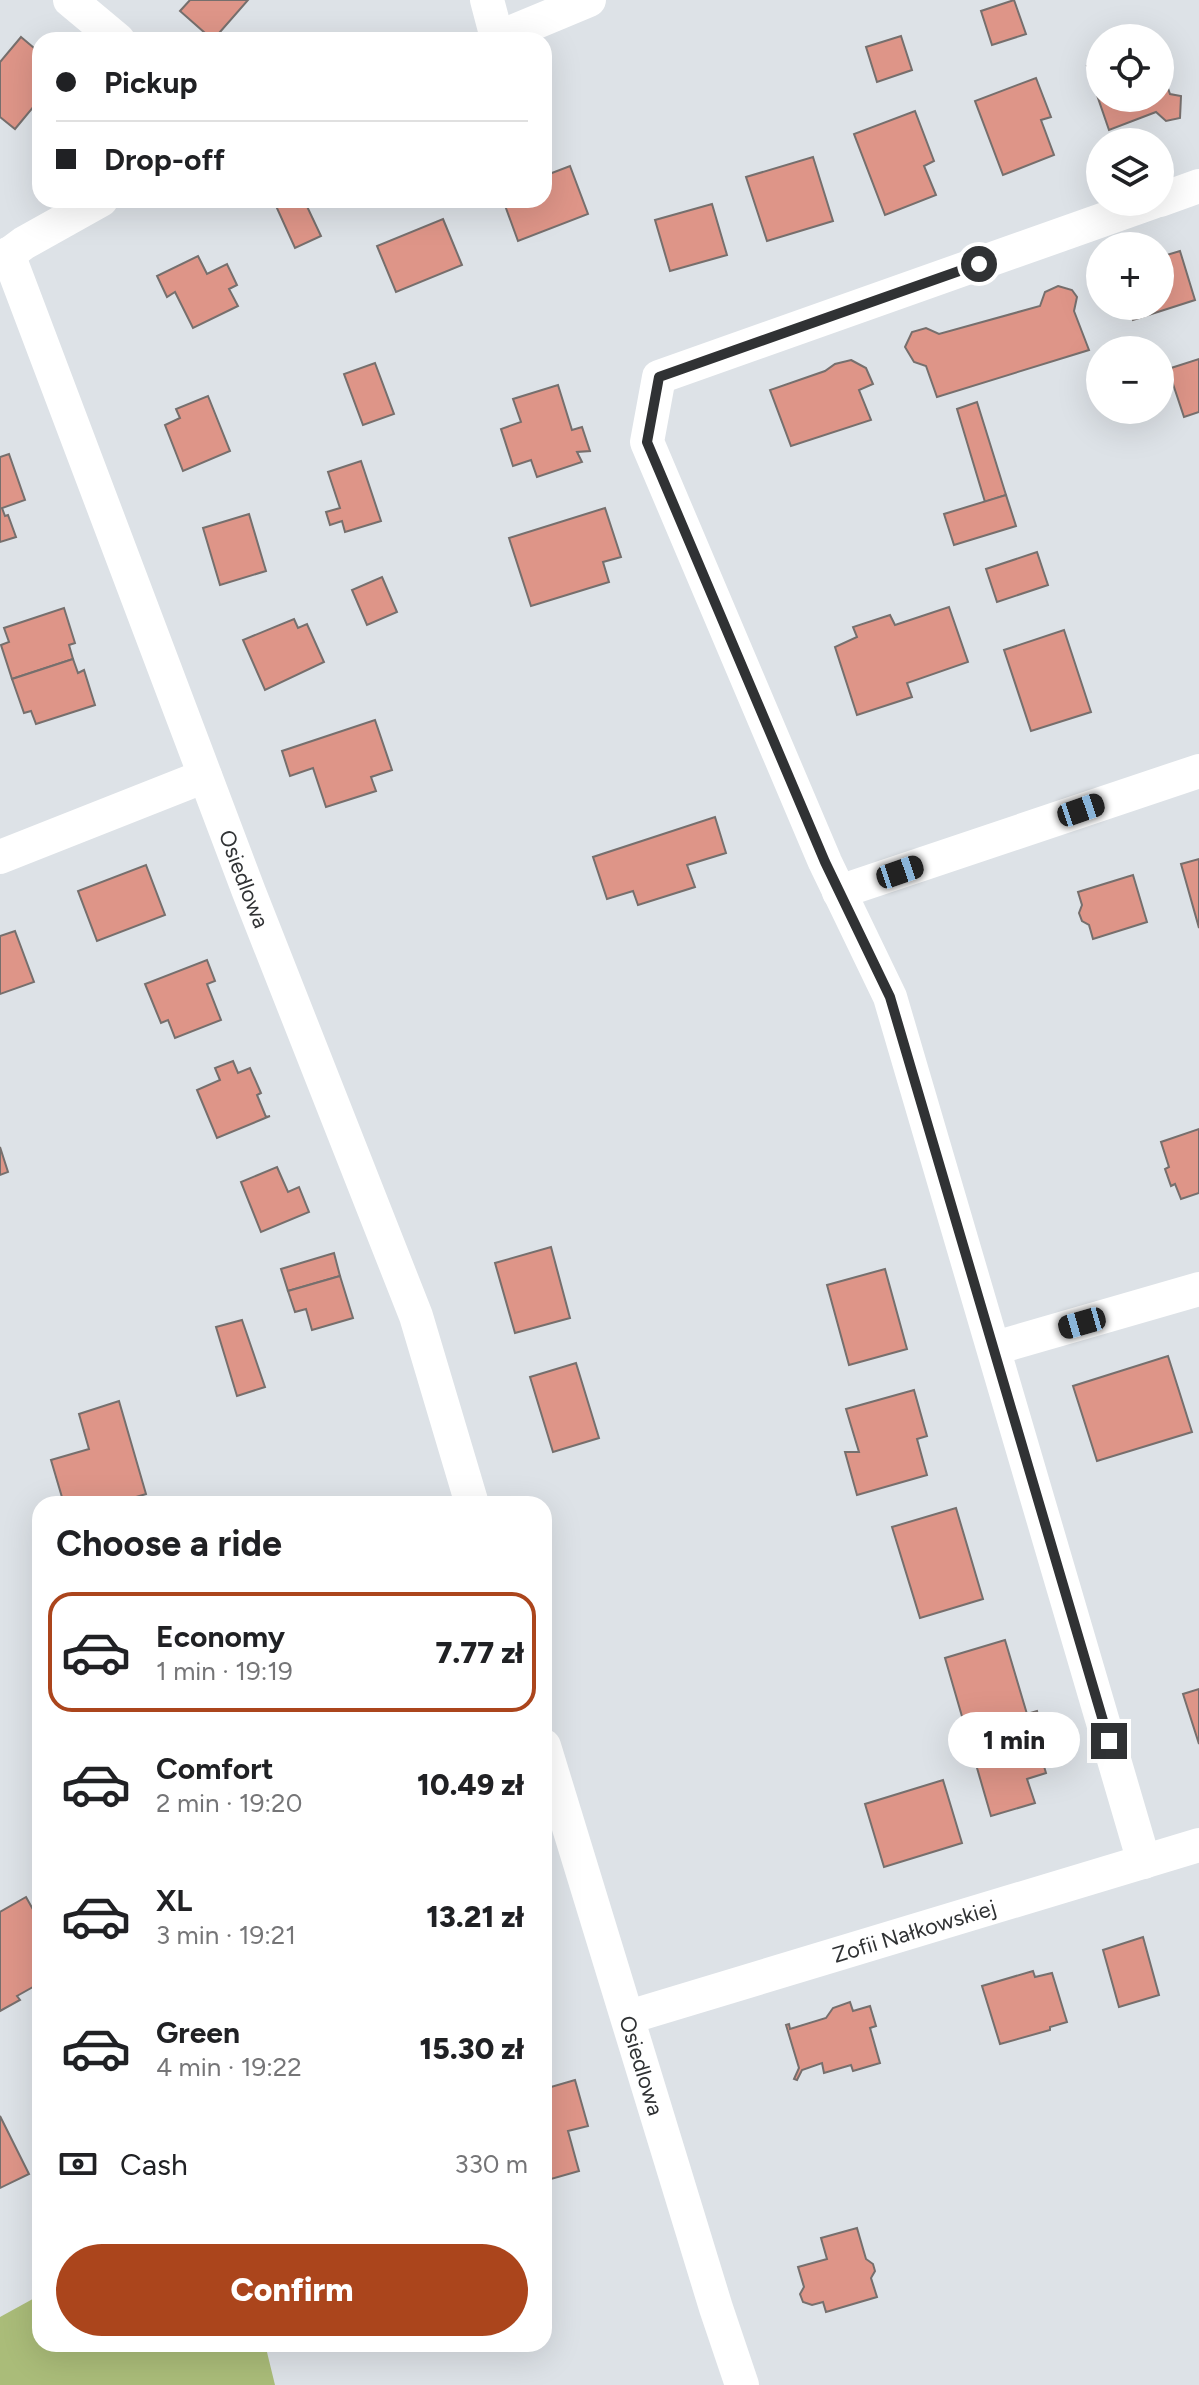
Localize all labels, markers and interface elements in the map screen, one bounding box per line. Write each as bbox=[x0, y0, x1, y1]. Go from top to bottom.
map controls bbox=[1086, 24, 1174, 424]
button: locate bbox=[1086, 24, 1174, 112]
text: Pickup bbox=[104, 64, 198, 101]
button: layers bbox=[1086, 128, 1174, 216]
text: Drop-off bbox=[104, 141, 225, 178]
button: + bbox=[1086, 232, 1174, 320]
route start bbox=[961, 246, 997, 282]
button: − bbox=[1086, 336, 1174, 424]
car bbox=[1054, 791, 1108, 829]
street label: Osiedlowa bbox=[213, 826, 275, 932]
car bbox=[873, 853, 927, 891]
car bbox=[1056, 1305, 1108, 1341]
text: Choose a ride bbox=[56, 1522, 282, 1565]
icon: car bbox=[60, 1616, 132, 1688]
text: Economy bbox=[156, 1618, 285, 1655]
text: 7.77 zł bbox=[435, 1634, 524, 1671]
text: 1 min · 19:19 bbox=[156, 1655, 293, 1687]
callout: 1 min bbox=[949, 1713, 1081, 1769]
route end bbox=[1091, 1723, 1127, 1759]
text: 1 min bbox=[983, 1724, 1045, 1756]
icon: car bbox=[60, 1748, 132, 1820]
text: Comfort bbox=[156, 1750, 274, 1787]
text: 10.49 zł bbox=[417, 1766, 524, 1803]
text: 2 min · 19:20 bbox=[156, 1787, 302, 1819]
icon: car bbox=[60, 1880, 132, 1952]
text: XL bbox=[156, 1882, 192, 1919]
street label: Zofii Nałkowskiej bbox=[830, 1894, 999, 1969]
text: 13.21 zł bbox=[426, 1898, 524, 1935]
text: 3 min · 19:21 bbox=[156, 1919, 296, 1951]
icon: car bbox=[60, 2012, 132, 2084]
street label: Osiedlowa bbox=[613, 2012, 669, 2119]
text: Green bbox=[156, 2014, 240, 2051]
text: 15.30 zł bbox=[420, 2030, 524, 2067]
text: 4 min · 19:22 bbox=[156, 2051, 302, 2083]
icon: cash bbox=[56, 2142, 100, 2186]
text: Cash bbox=[120, 2146, 188, 2183]
text: 330 m bbox=[454, 2148, 528, 2180]
button: Confirm bbox=[56, 2244, 528, 2336]

